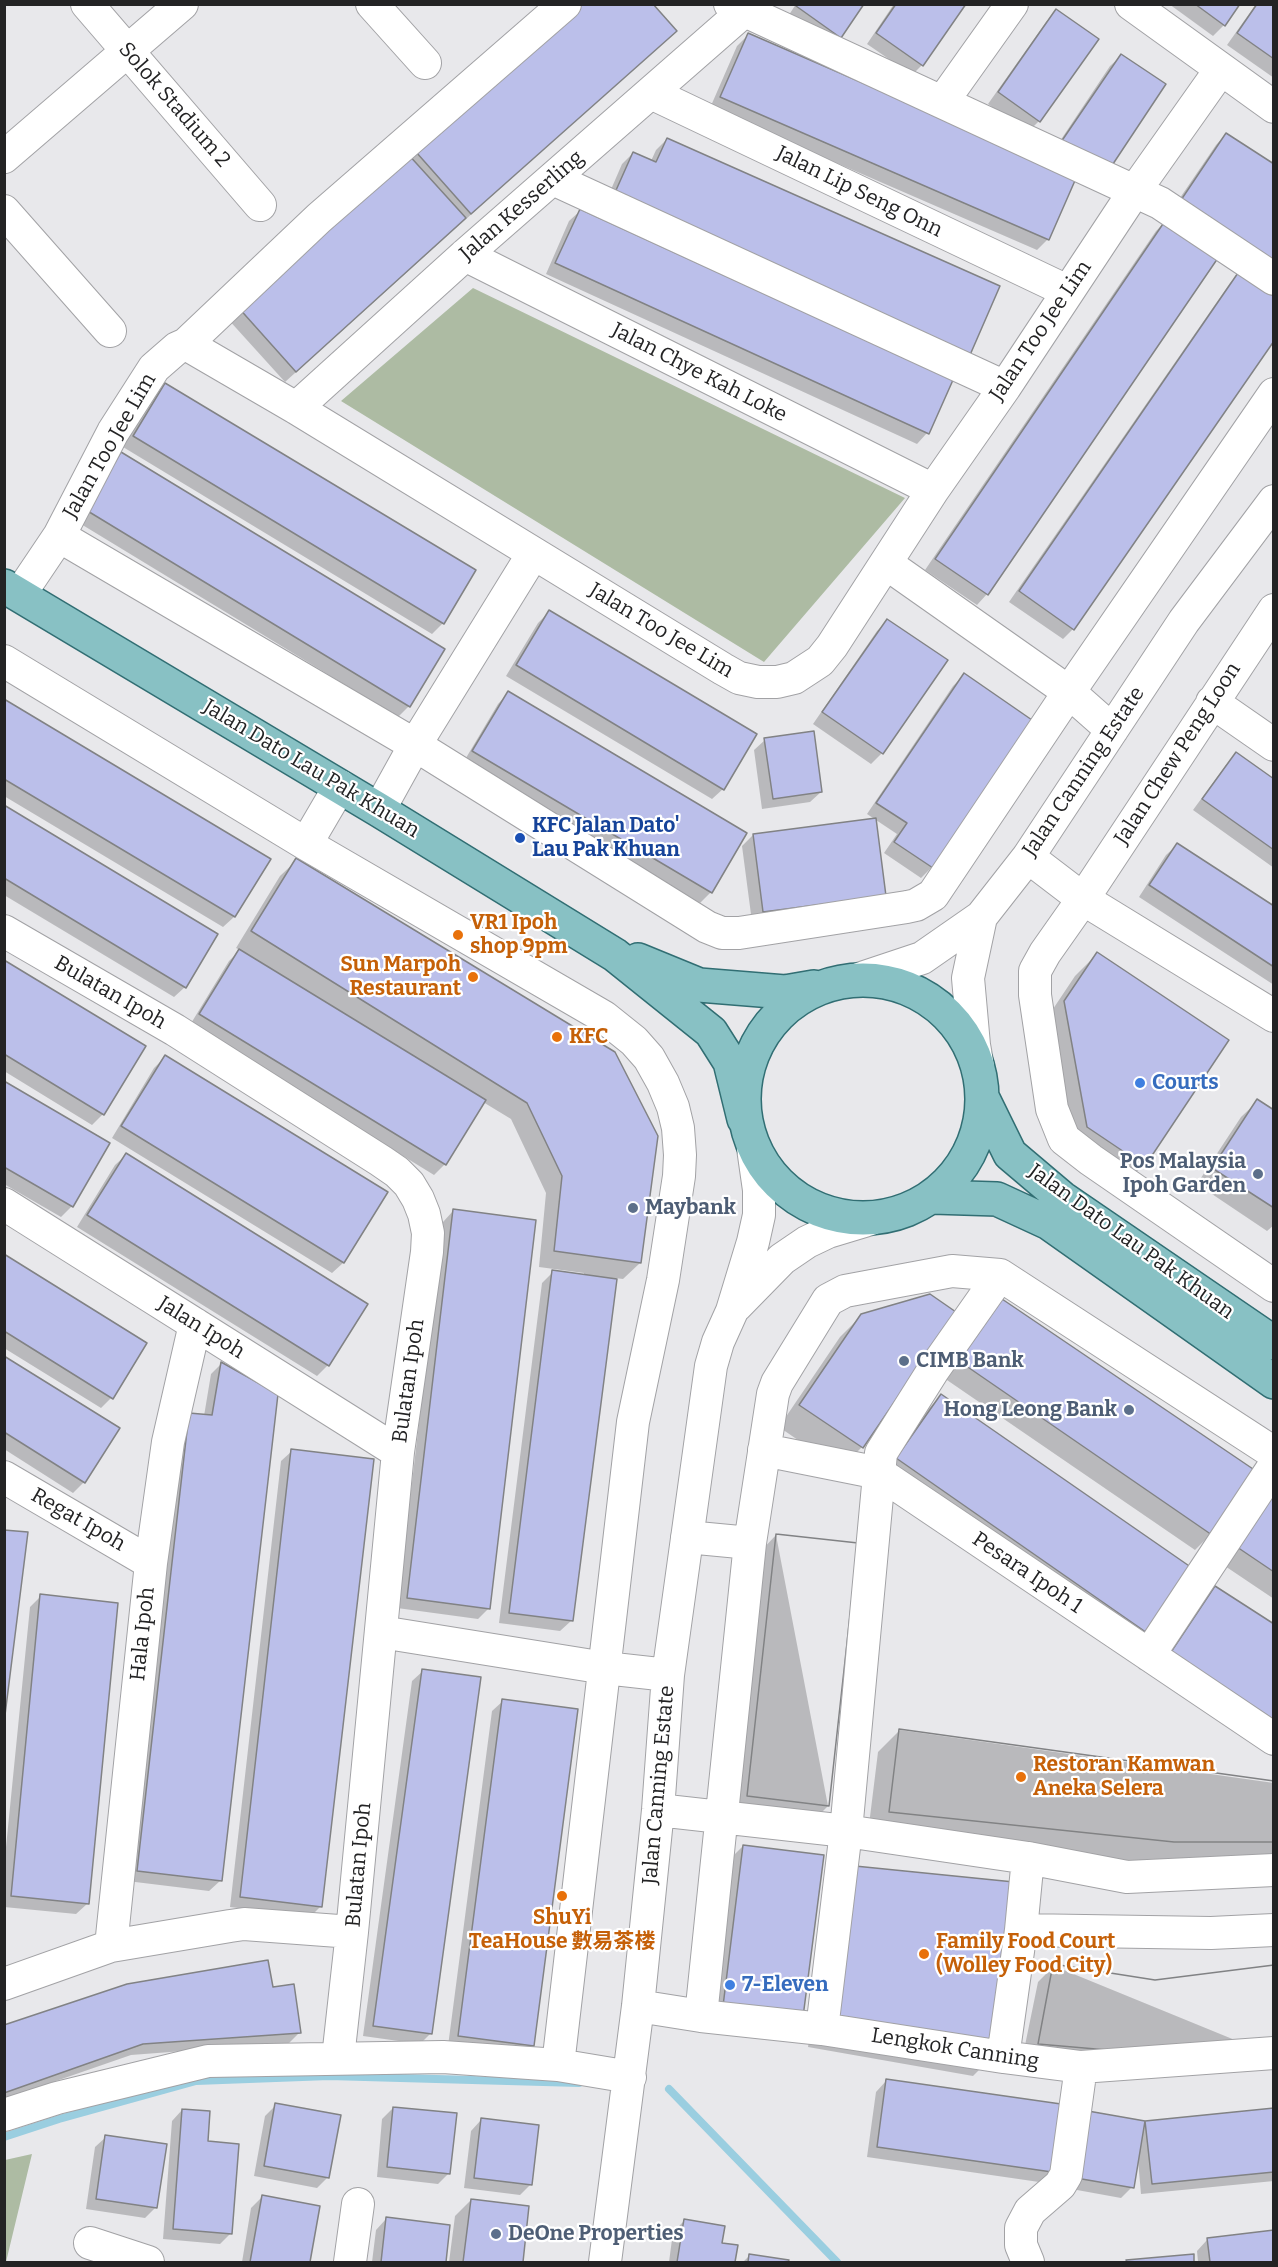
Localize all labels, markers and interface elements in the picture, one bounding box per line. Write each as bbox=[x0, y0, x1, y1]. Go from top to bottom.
street label: Solok Stadium 2 bbox=[113, 37, 235, 173]
street label: Jalan Lip Seng Onn bbox=[772, 141, 946, 243]
street label: Jalan Kesserling bbox=[455, 145, 589, 267]
street label: Jalan Too Jee Lim bbox=[985, 256, 1097, 406]
street label: Jalan Chye Kah Loke bbox=[607, 318, 791, 428]
street label: Jalan Too Jee Lim bbox=[58, 369, 162, 523]
street label: Jalan Too Jee Lim bbox=[584, 578, 738, 684]
street label: Jalan Chew Peng Loon bbox=[1110, 658, 1246, 850]
street label: Jalan Canning Estate bbox=[1018, 682, 1150, 862]
street label: Jalan Dato Lau Pak Khuan bbox=[198, 694, 424, 844]
place label: KFC Jalan Dato' Lau Pak Khuan bbox=[532, 813, 680, 863]
marker: KFC Jalan Dato' Lau Pak Khuan bbox=[513, 831, 527, 845]
place label: VR1 Ipoh shop 9pm bbox=[470, 910, 568, 960]
marker: VR1 Ipoh shop 9pm bbox=[451, 928, 465, 942]
street label: Bulatan Ipoh bbox=[50, 951, 170, 1035]
place label: Sun Marpoh Restaurant bbox=[340, 952, 461, 1002]
marker: Sun Marpoh Restaurant bbox=[466, 970, 480, 984]
place label: KFC bbox=[569, 1024, 608, 1050]
marker: KFC bbox=[550, 1030, 564, 1044]
place label: Courts bbox=[1152, 1070, 1219, 1096]
marker: Courts bbox=[1133, 1076, 1147, 1090]
place label: Pos Malaysia Ipoh Garden bbox=[1120, 1149, 1246, 1199]
street label: Jalan Dato Lau Pak Khuan bbox=[1023, 1159, 1239, 1325]
marker: Pos Malaysia Ipoh Garden bbox=[1251, 1167, 1265, 1181]
place label: Maybank bbox=[645, 1195, 736, 1221]
marker: Maybank bbox=[626, 1201, 640, 1215]
street label: Jalan Ipoh bbox=[153, 1291, 249, 1365]
street label: Bulatan Ipoh bbox=[388, 1317, 430, 1445]
place label: CIMB Bank bbox=[916, 1348, 1024, 1374]
marker: CIMB Bank bbox=[897, 1354, 911, 1368]
place label: Hong Leong Bank bbox=[943, 1397, 1117, 1423]
marker: Hong Leong Bank bbox=[1122, 1403, 1136, 1417]
street label: Regat Ipoh bbox=[26, 1483, 130, 1557]
street label: Pesara Ipoh 1 bbox=[967, 1527, 1087, 1619]
street label: Hala Ipoh bbox=[126, 1586, 160, 1682]
street label: Jalan Canning Estate bbox=[638, 1684, 680, 1886]
place label: Restoran Kamwan Aneka Selera bbox=[1033, 1752, 1215, 1802]
marker: Restoran Kamwan Aneka Selera bbox=[1014, 1770, 1028, 1784]
street label: Bulatan Ipoh bbox=[341, 1802, 377, 1928]
marker: ShuYi TeaHouse 數易茶楼 bbox=[555, 1889, 569, 1903]
place label: ShuYi TeaHouse 數易茶楼 bbox=[469, 1905, 655, 1955]
place label: Family Food Court (Wolley Food City) bbox=[936, 1929, 1115, 1979]
marker: Family Food Court (Wolley Food City) bbox=[917, 1947, 931, 1961]
place label: 7-Eleven bbox=[742, 1972, 828, 1998]
marker: 7-Eleven bbox=[723, 1978, 737, 1992]
street label: Lengkok Canning bbox=[869, 2023, 1041, 2075]
place label: DeOne Properties bbox=[508, 2221, 684, 2247]
marker: DeOne Properties bbox=[489, 2227, 503, 2241]

